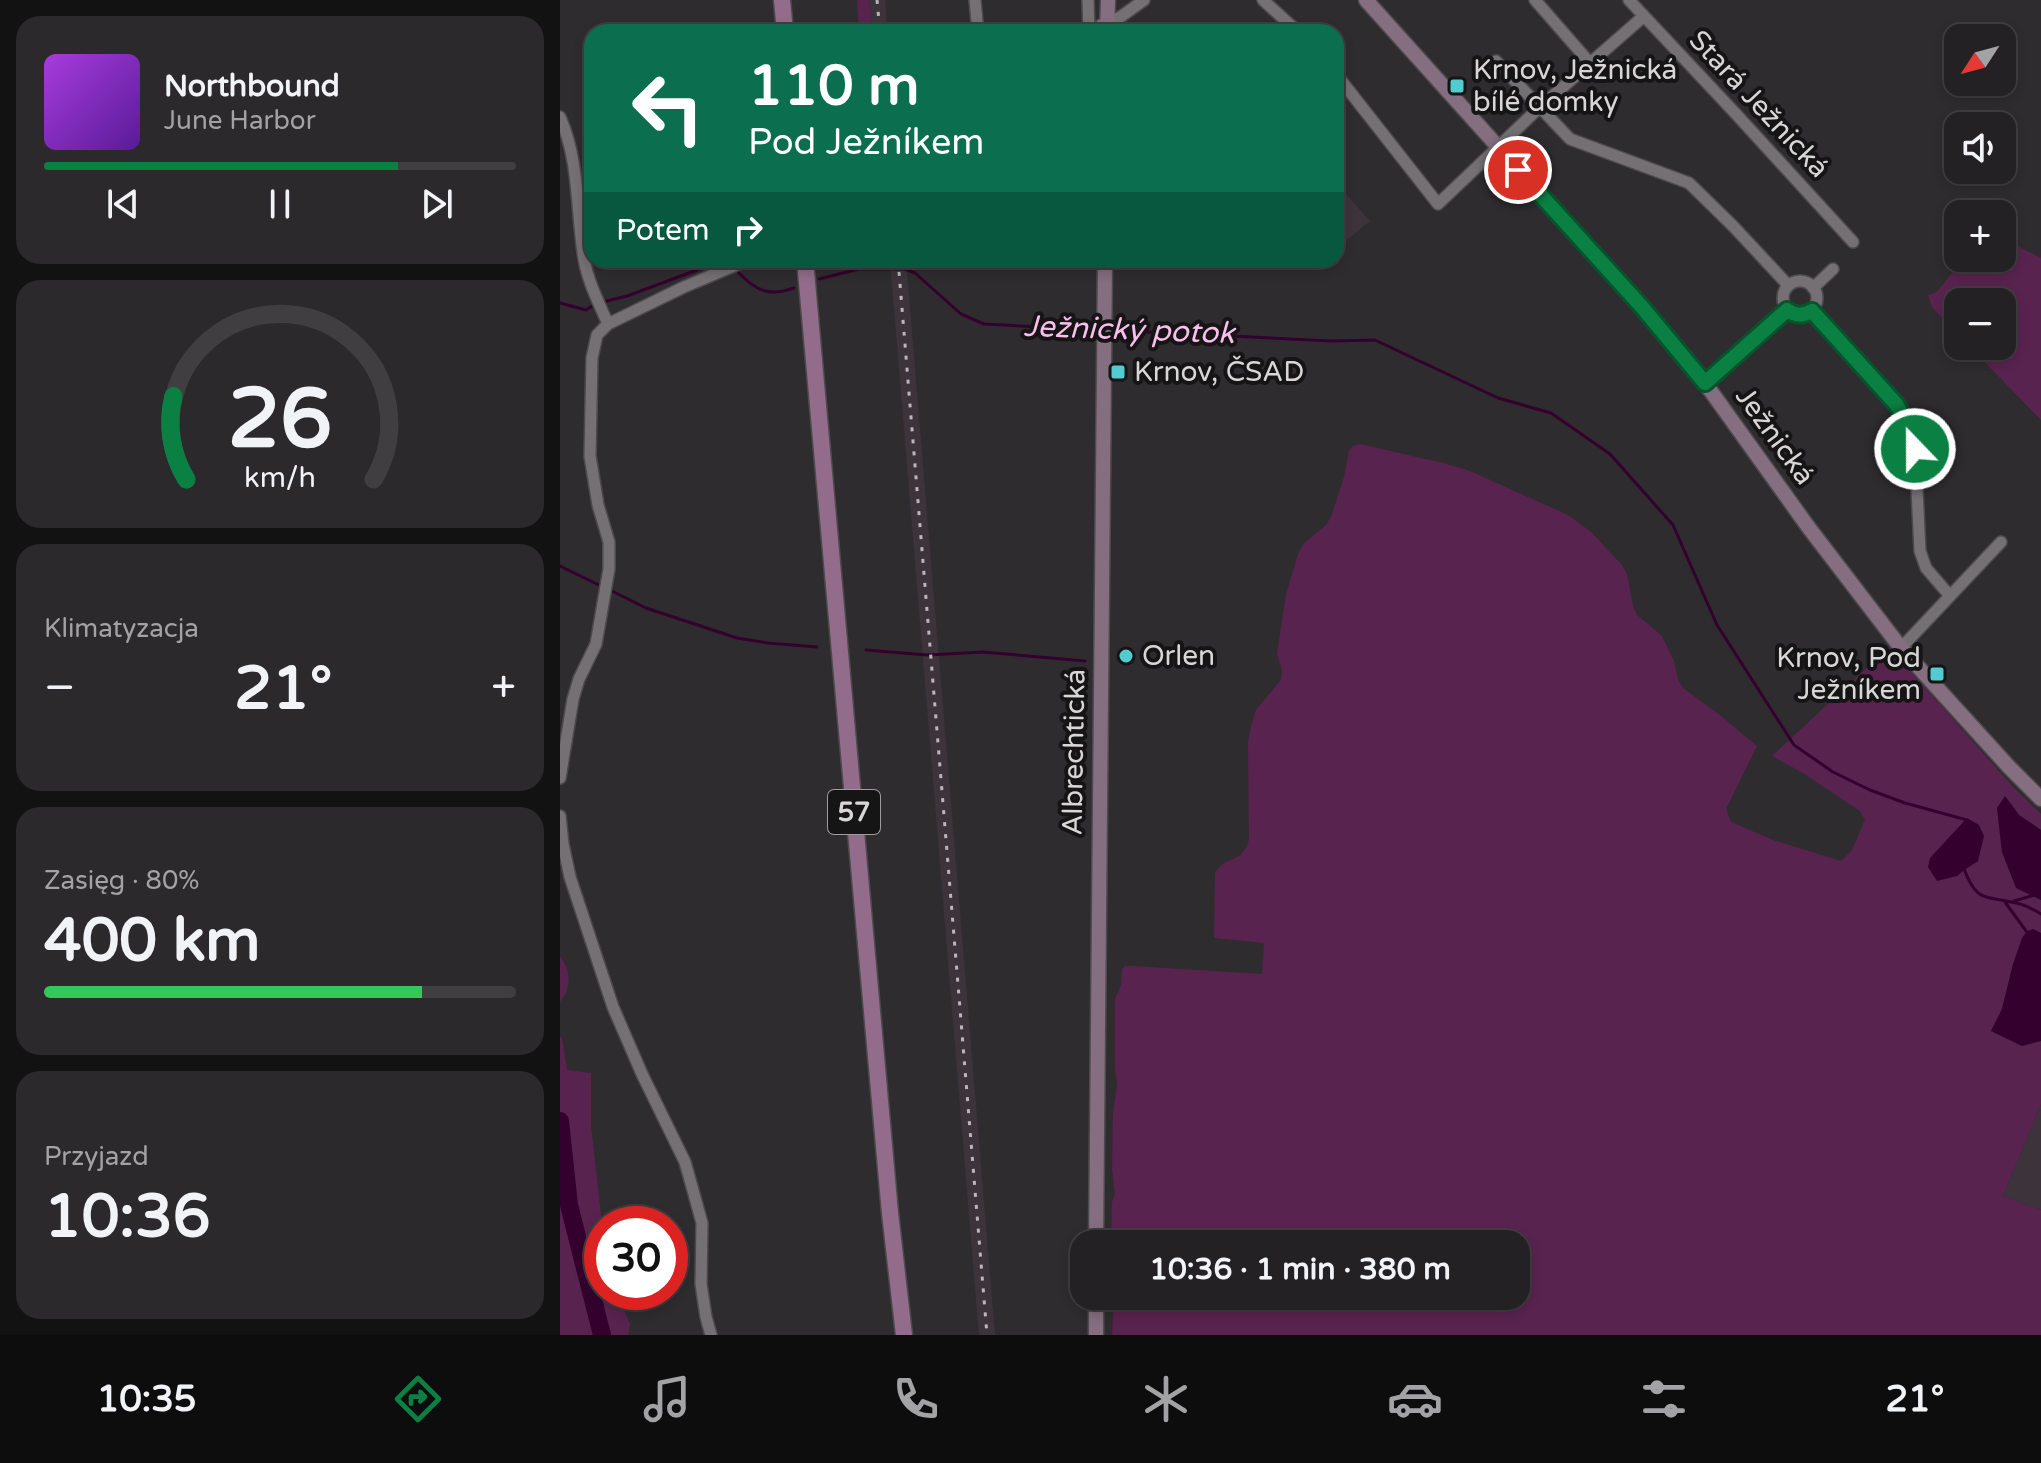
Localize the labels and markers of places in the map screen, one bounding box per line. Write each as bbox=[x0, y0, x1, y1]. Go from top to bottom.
place label: Krnov, Ježnická bílé domky bbox=[1473, 53, 1677, 119]
marker: Krnov, Ježnická bílé domky bbox=[1448, 77, 1466, 95]
pin bbox=[1484, 136, 1552, 204]
place label: Krnov, ČSAD bbox=[1134, 355, 1304, 389]
marker: Krnov, ČSAD bbox=[1109, 363, 1127, 381]
place label: Orlen bbox=[1142, 639, 1215, 673]
place label: Krnov, Pod Ježníkem bbox=[1776, 641, 1921, 707]
marker: Orlen bbox=[1117, 647, 1135, 665]
marker: Krnov, Pod Ježníkem bbox=[1928, 665, 1946, 683]

